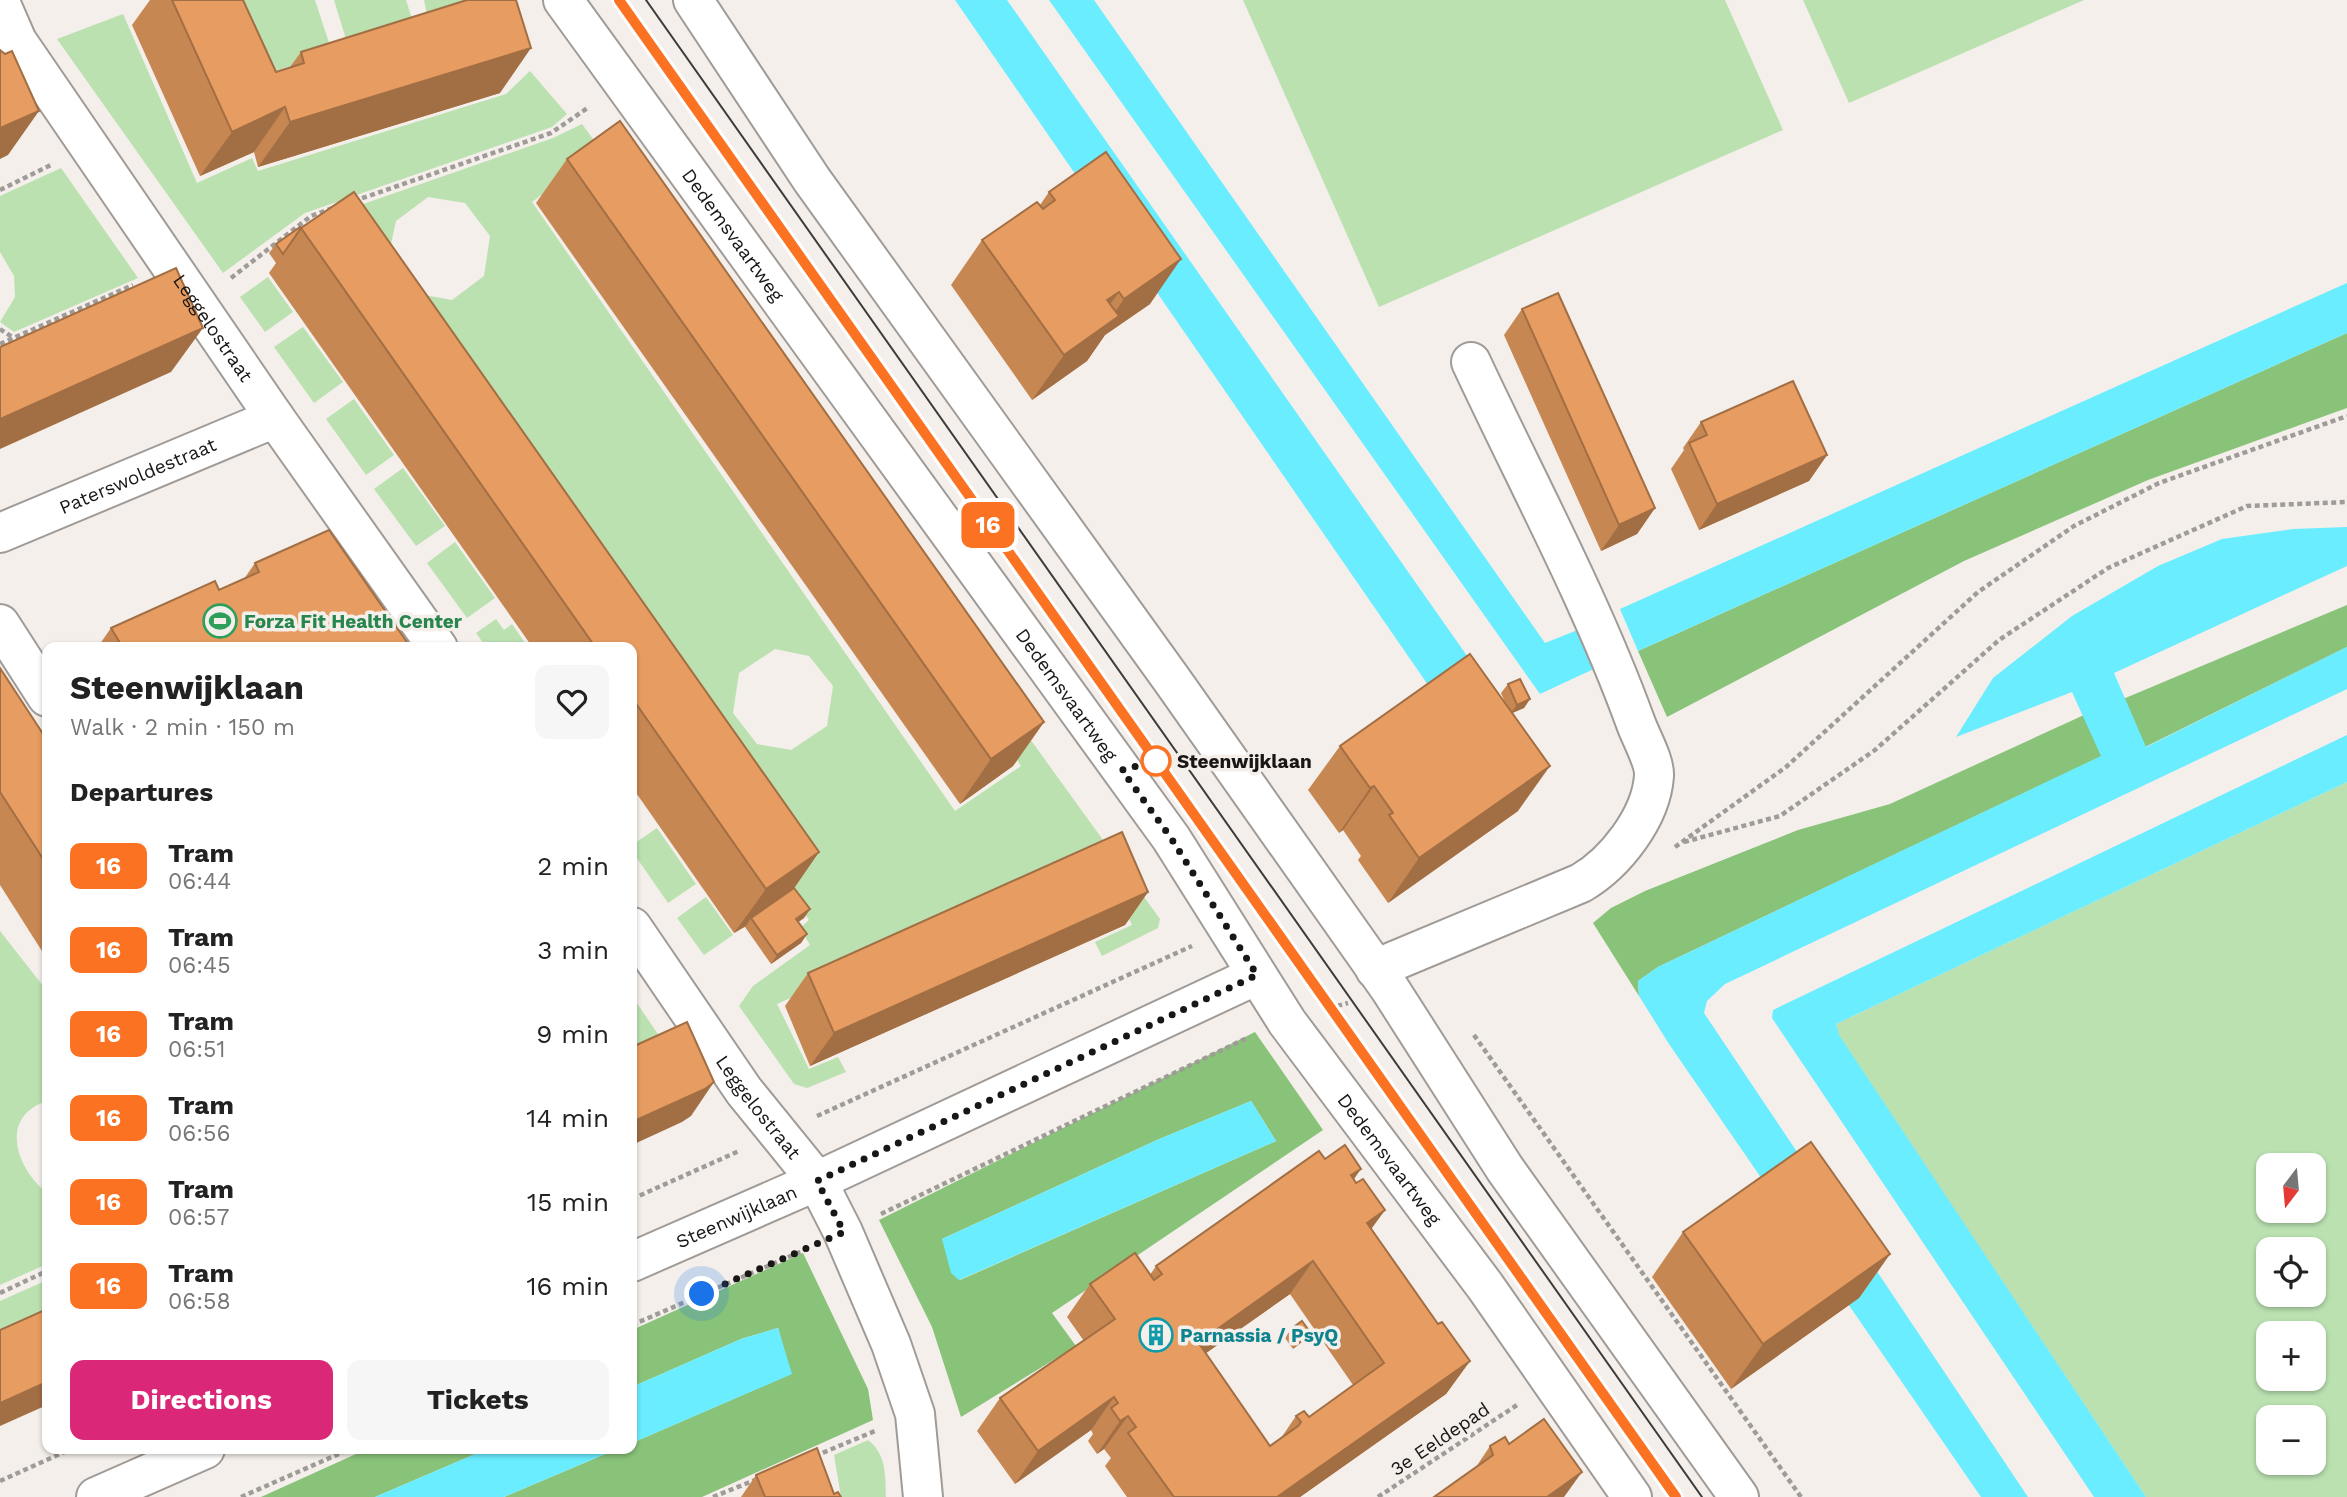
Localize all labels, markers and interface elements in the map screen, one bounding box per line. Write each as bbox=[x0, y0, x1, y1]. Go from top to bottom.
street label: Dedemsvaartweg bbox=[677, 164, 790, 306]
street label: Leggelostraat bbox=[168, 270, 258, 386]
street label: Paterswoldestraat bbox=[56, 432, 219, 519]
line badge: 16 bbox=[956, 502, 1020, 548]
text: 16 bbox=[975, 511, 1001, 539]
sports icon: Forza Fit Health Center bbox=[201, 602, 239, 640]
place label: Forza Fit Health Center bbox=[244, 610, 463, 633]
street label: Dedemsvaartweg bbox=[1011, 624, 1123, 766]
button: heart bbox=[535, 665, 609, 739]
text: Steenwijklaan bbox=[70, 668, 304, 707]
text: Walk · 2 min · 150 m bbox=[70, 714, 295, 741]
marker: Steenwijklaan bbox=[1141, 746, 1171, 776]
place label: Steenwijklaan bbox=[1177, 750, 1312, 773]
text: Departures bbox=[70, 777, 213, 807]
text: Tram bbox=[168, 838, 234, 868]
text: 2 min bbox=[537, 851, 609, 881]
text: 16 bbox=[96, 852, 121, 880]
text: 06:44 bbox=[168, 868, 231, 895]
text: Tram bbox=[168, 922, 234, 952]
text: 3 min bbox=[537, 935, 609, 965]
text: 16 bbox=[96, 936, 121, 964]
text: 06:45 bbox=[168, 952, 231, 979]
text: Tram bbox=[168, 1006, 234, 1036]
text: 9 min bbox=[536, 1019, 609, 1049]
text: 16 bbox=[96, 1020, 121, 1048]
text: 06:51 bbox=[168, 1036, 225, 1063]
street label: Leggelostraat bbox=[711, 1051, 806, 1163]
street label: Dedemsvaartweg bbox=[1333, 1089, 1447, 1230]
text: Tram bbox=[168, 1090, 234, 1120]
text: 14 min bbox=[526, 1103, 609, 1133]
text: 16 bbox=[96, 1104, 121, 1132]
text: 06:56 bbox=[168, 1120, 230, 1147]
north arrow bbox=[2256, 1153, 2326, 1223]
map controls bbox=[2256, 1153, 2326, 1475]
text: Tram bbox=[168, 1174, 234, 1204]
street label: Steenwijklaan bbox=[672, 1180, 800, 1253]
text: 15 min bbox=[527, 1187, 609, 1217]
text: 16 bbox=[96, 1188, 121, 1216]
text: 06:57 bbox=[168, 1204, 229, 1231]
button: locate bbox=[2256, 1237, 2326, 1307]
text: Tram bbox=[168, 1258, 234, 1288]
text: 16 min bbox=[526, 1271, 609, 1301]
text: 16 bbox=[96, 1272, 121, 1300]
your location bbox=[684, 1276, 719, 1311]
text: 06:58 bbox=[168, 1288, 231, 1315]
building icon: Parnassia / PsyQ bbox=[1137, 1316, 1175, 1354]
button: + bbox=[2256, 1321, 2326, 1391]
place label: Parnassia / PsyQ bbox=[1180, 1324, 1338, 1347]
button: Directions bbox=[70, 1360, 333, 1440]
button: Tickets bbox=[347, 1360, 609, 1440]
street label: 3e Eeldepad bbox=[1386, 1397, 1494, 1481]
button: − bbox=[2256, 1405, 2326, 1475]

